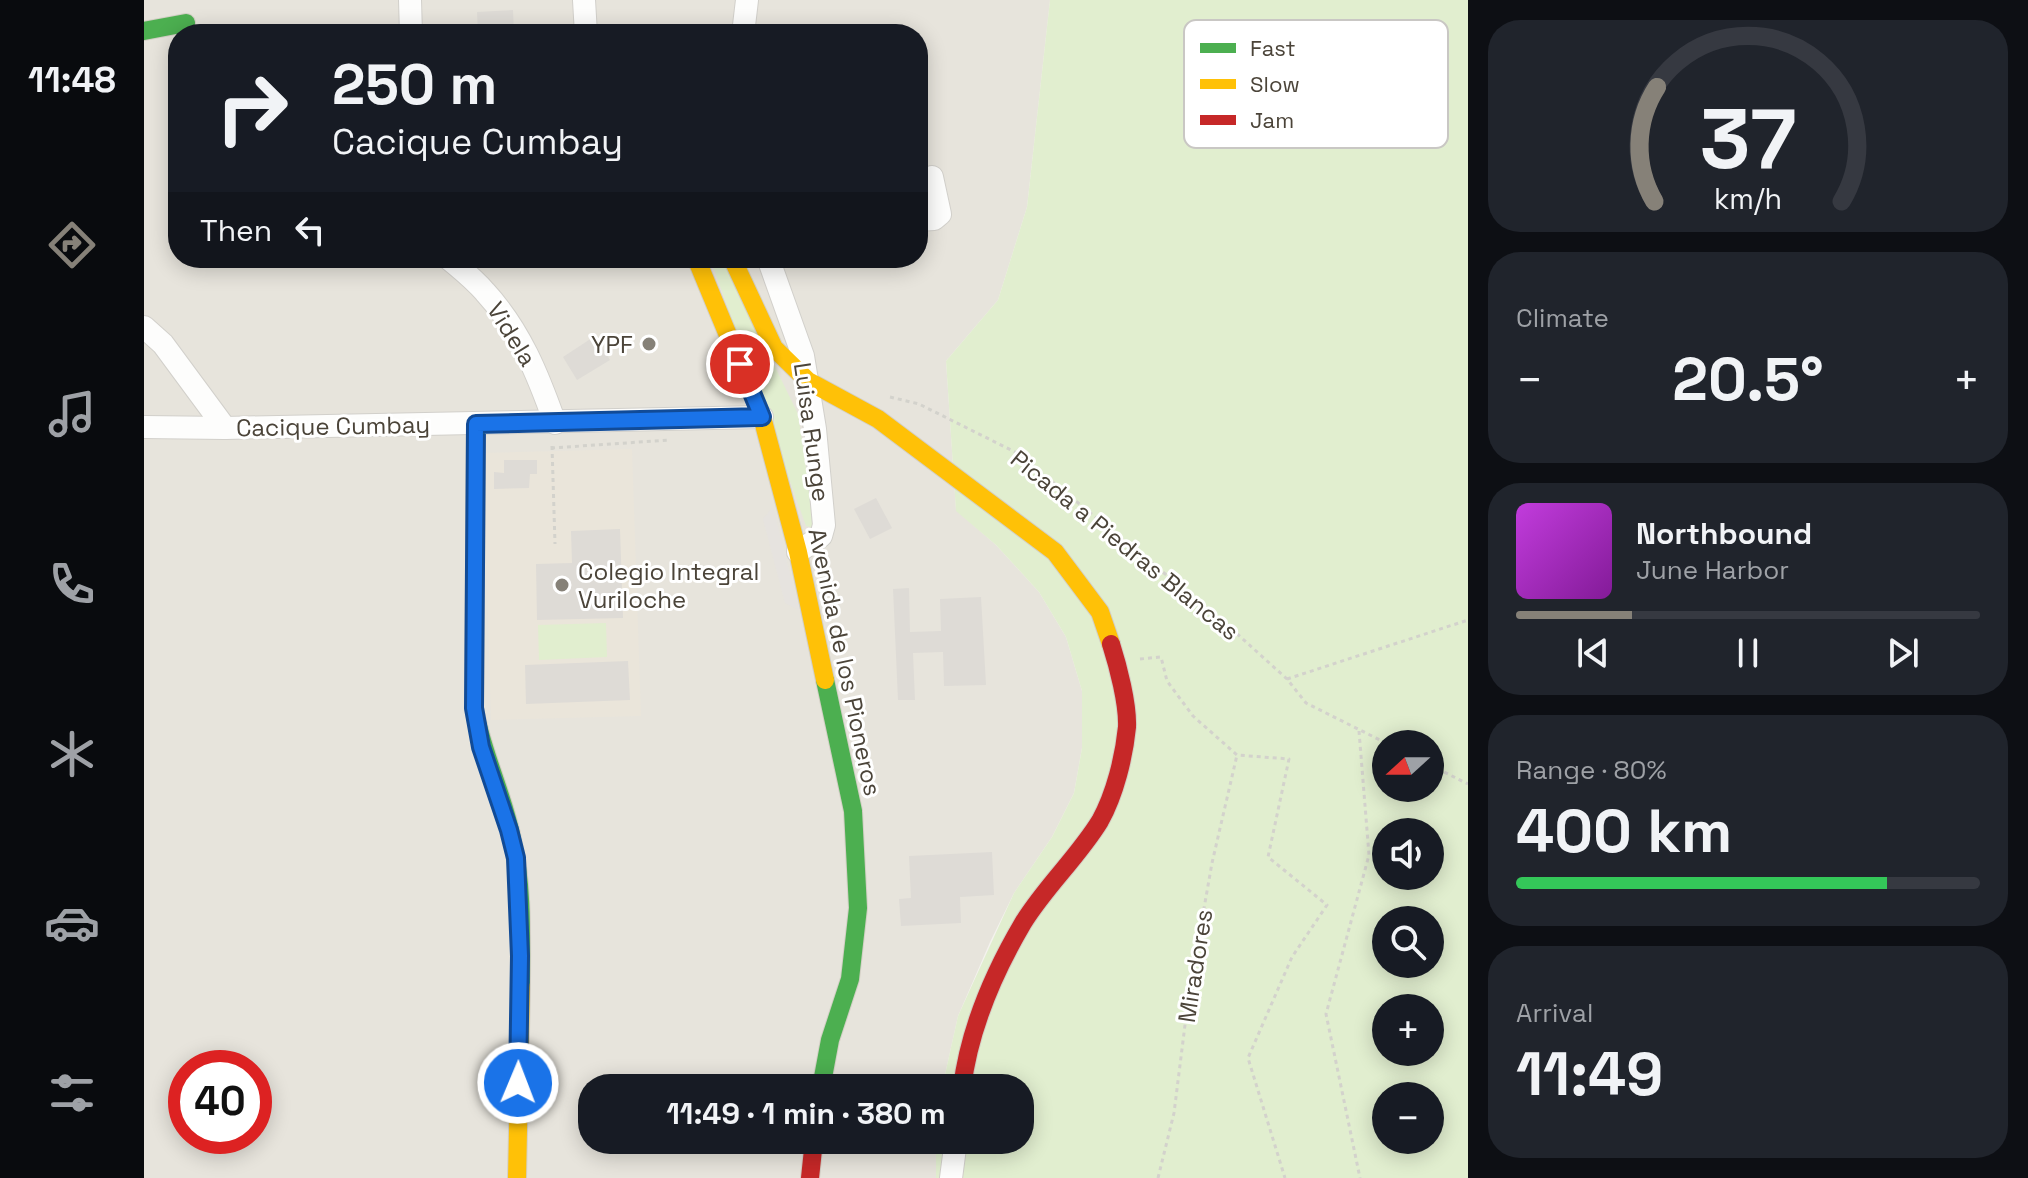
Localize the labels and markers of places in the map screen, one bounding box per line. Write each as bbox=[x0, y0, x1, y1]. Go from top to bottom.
place label: YPF bbox=[591, 329, 633, 360]
pin bbox=[706, 330, 774, 398]
marker: YPF bbox=[640, 335, 658, 353]
place label: Colegio Integral Vuriloche bbox=[578, 556, 759, 615]
marker: Colegio Integral Vuriloche bbox=[553, 576, 571, 594]

